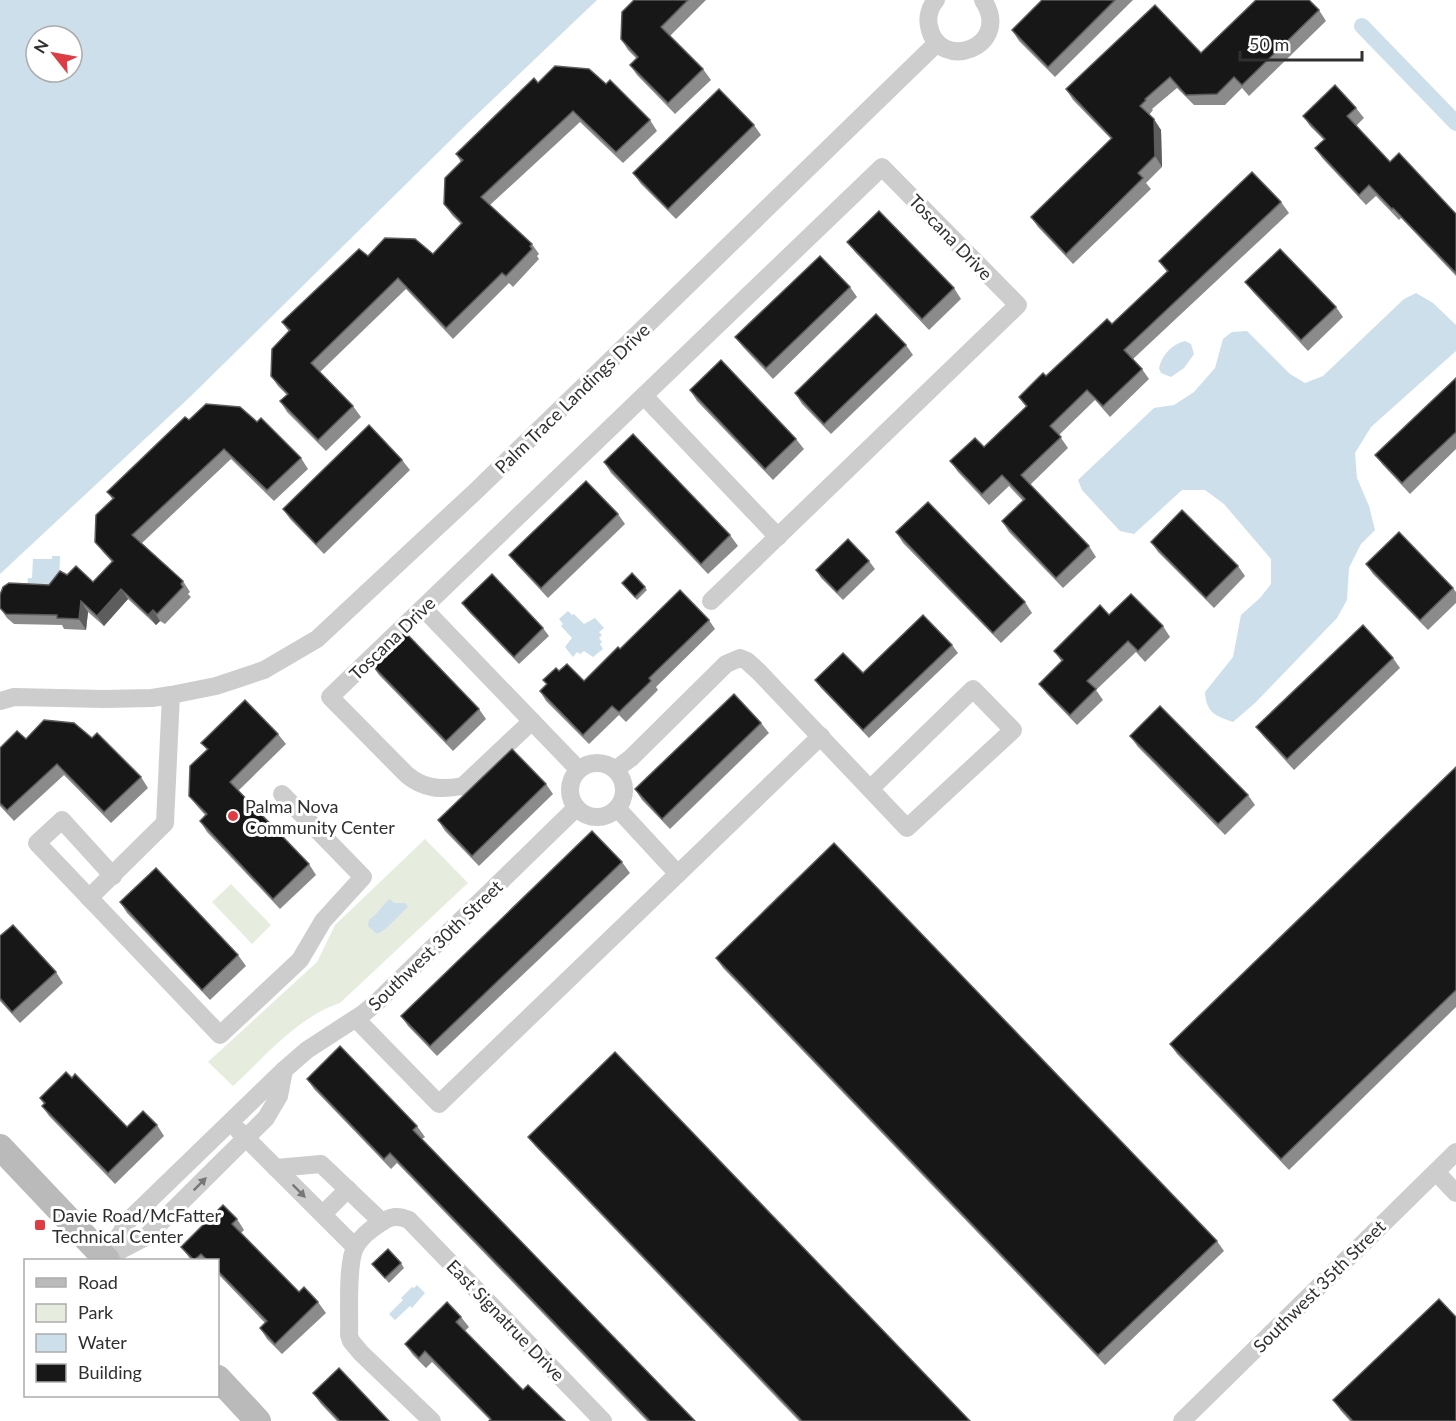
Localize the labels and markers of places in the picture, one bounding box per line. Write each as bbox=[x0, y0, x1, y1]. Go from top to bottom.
place label: Palma Nova Community Center bbox=[245, 795, 395, 838]
marker: Palma Nova Community Center bbox=[226, 809, 240, 823]
place label: Davie Road/McFatter Technical Center bbox=[52, 1204, 221, 1247]
marker: Davie Road/McFatter Technical Center bbox=[33, 1218, 47, 1232]

